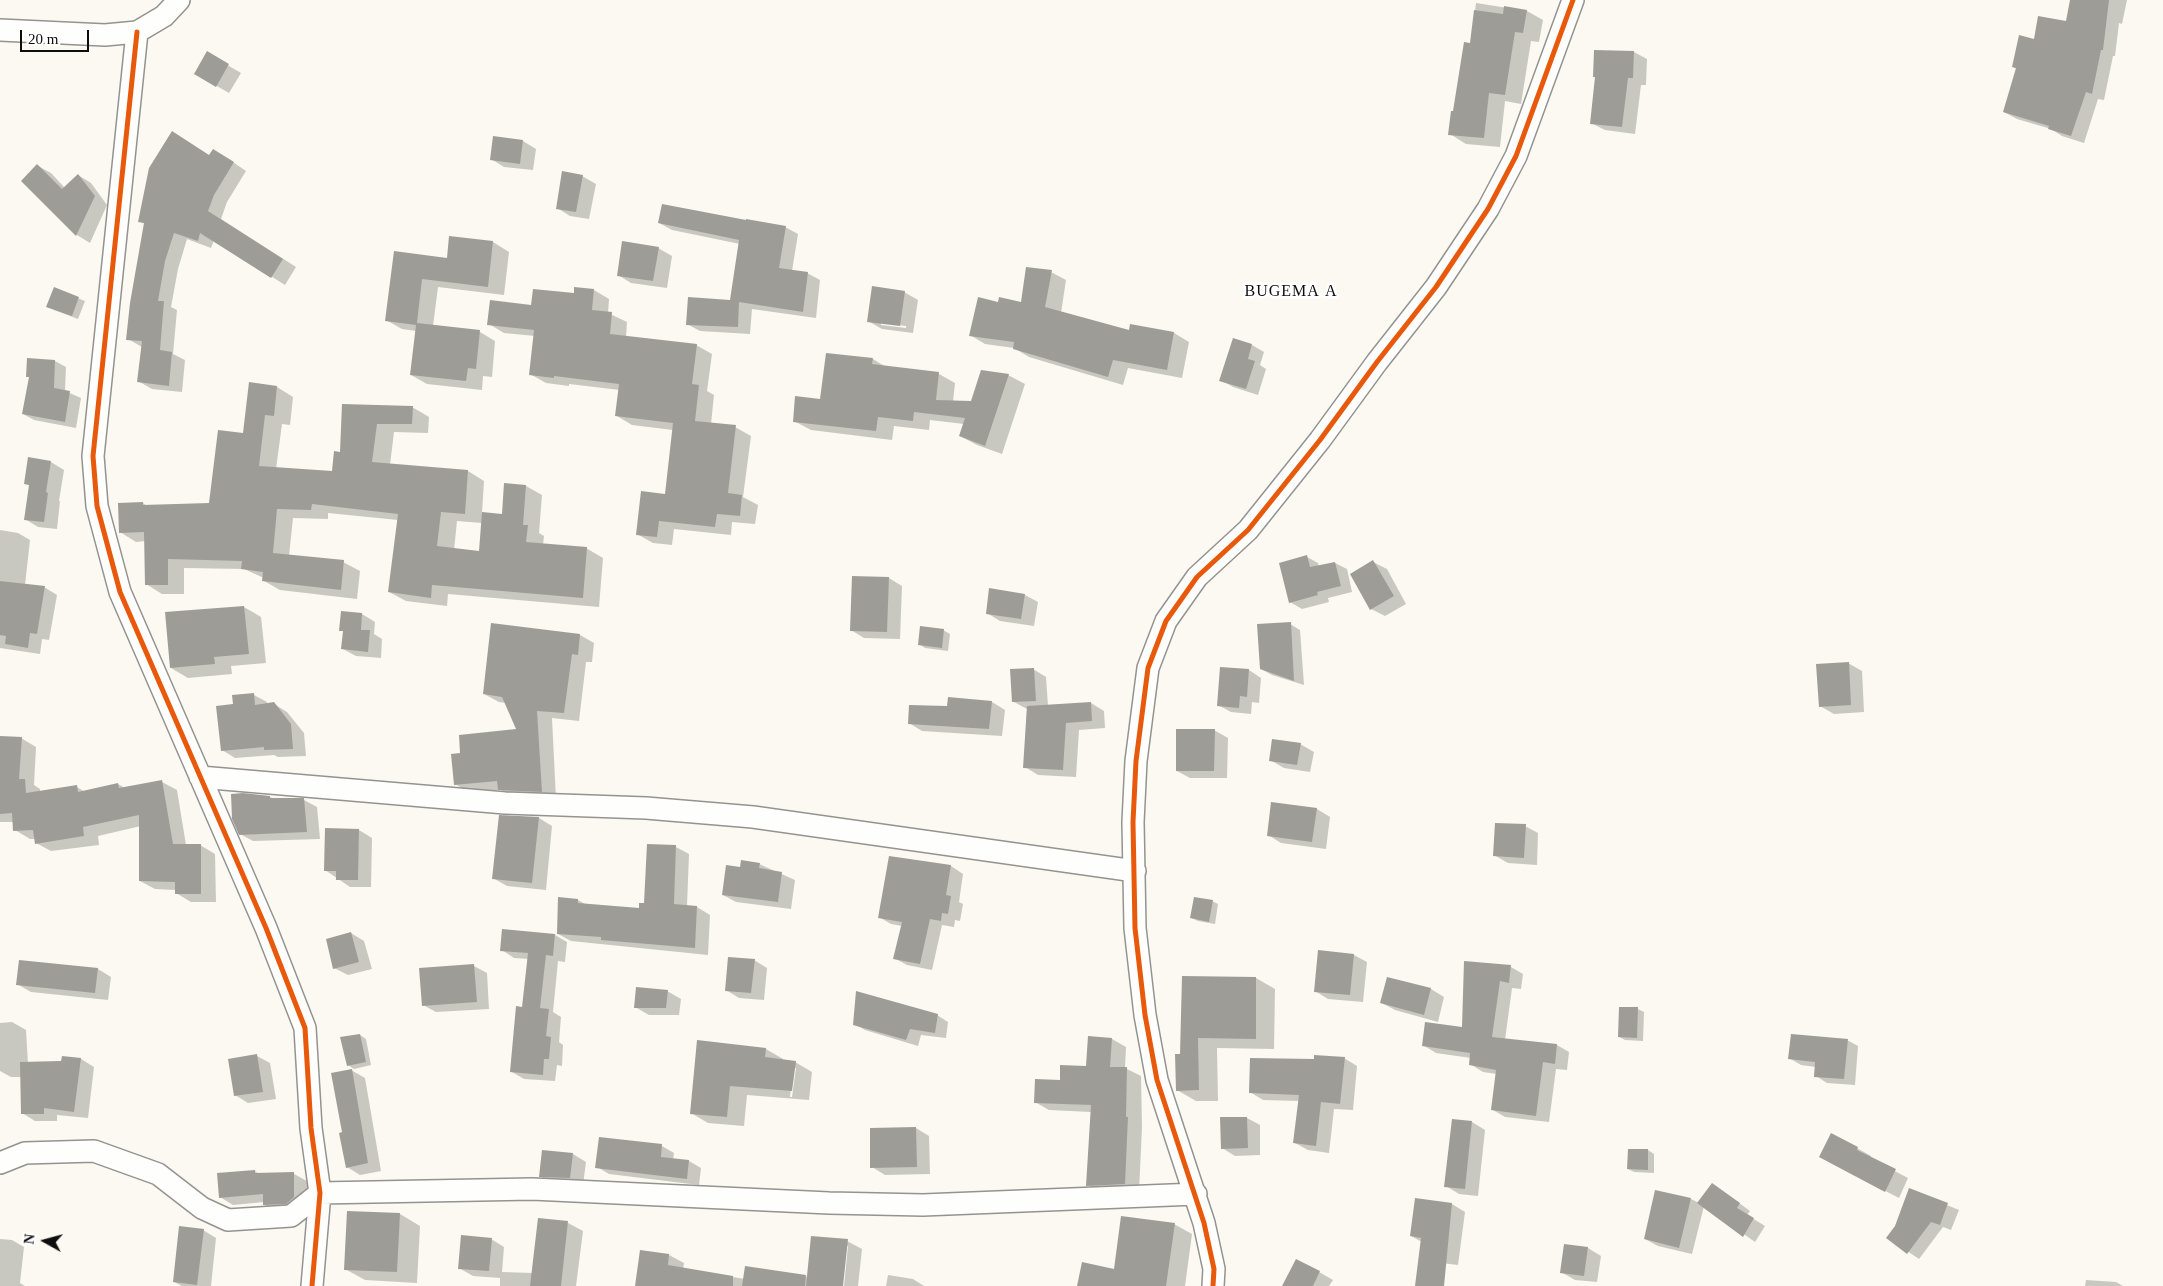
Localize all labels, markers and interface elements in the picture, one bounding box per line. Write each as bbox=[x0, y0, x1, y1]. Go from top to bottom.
scale bar bbox=[22, 20, 91, 52]
text: 20 m bbox=[28, 31, 58, 47]
district label: BUGEMA A bbox=[1244, 282, 1338, 302]
north arrow bbox=[20, 1216, 70, 1266]
text: N bbox=[22, 1233, 38, 1245]

